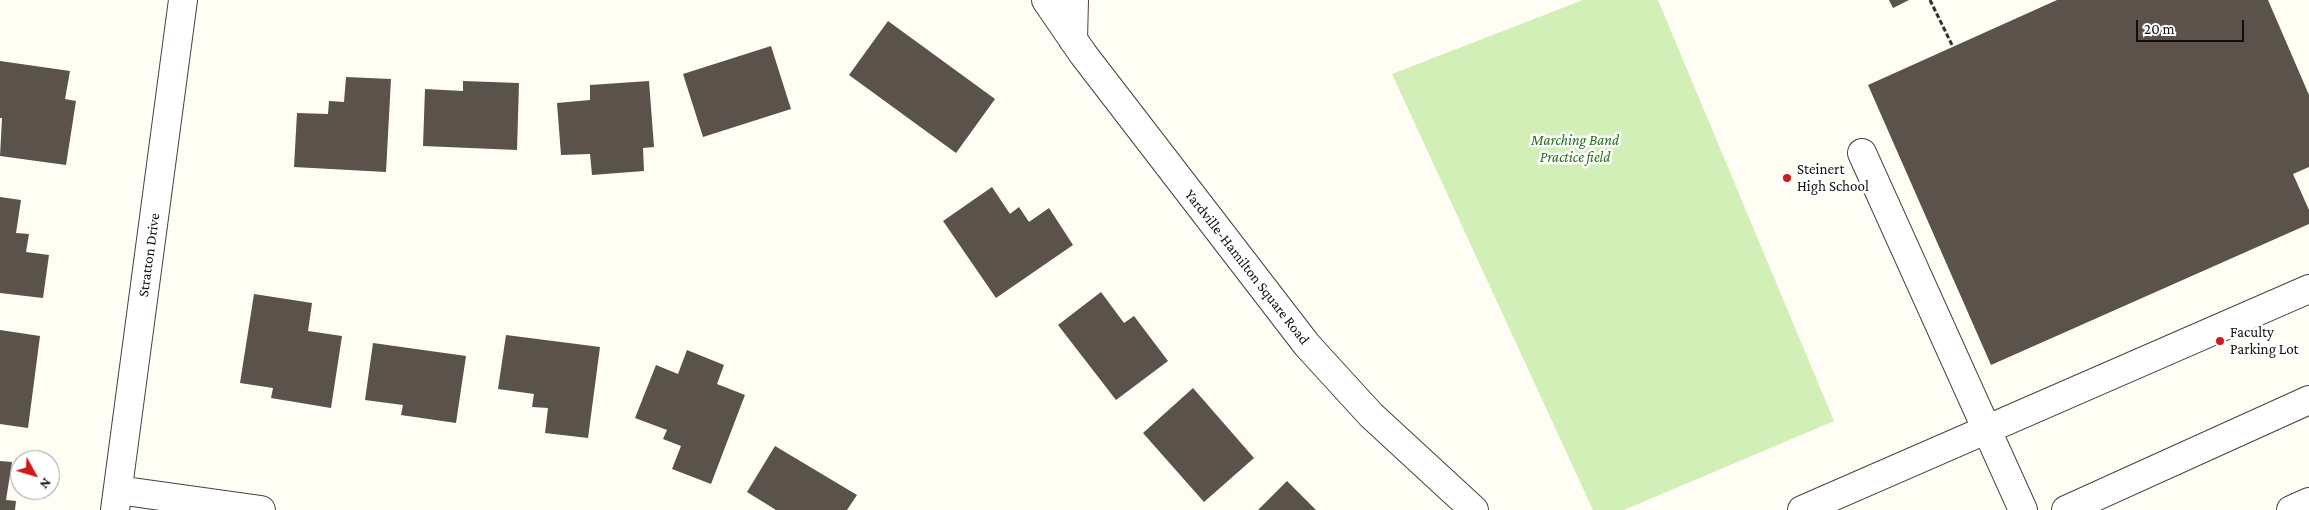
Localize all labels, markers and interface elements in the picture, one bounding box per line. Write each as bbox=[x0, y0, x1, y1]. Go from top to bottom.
scale bar bbox=[2139, 10, 2246, 42]
text: 20 m bbox=[2144, 21, 2175, 37]
park label: Marching Band Practice field bbox=[1531, 131, 1619, 166]
place label: Steinert High School bbox=[1797, 160, 1869, 195]
marker: Steinert High School bbox=[1781, 172, 1793, 184]
street label: Yardville-Hamilton Square Road bbox=[1181, 186, 1313, 348]
street label: Stratton Drive bbox=[134, 212, 164, 298]
place label: Faculty Parking Lot bbox=[2230, 323, 2299, 358]
marker: Faculty Parking Lot bbox=[2214, 335, 2226, 347]
north arrow bbox=[10, 450, 60, 500]
text: N bbox=[37, 475, 55, 493]

